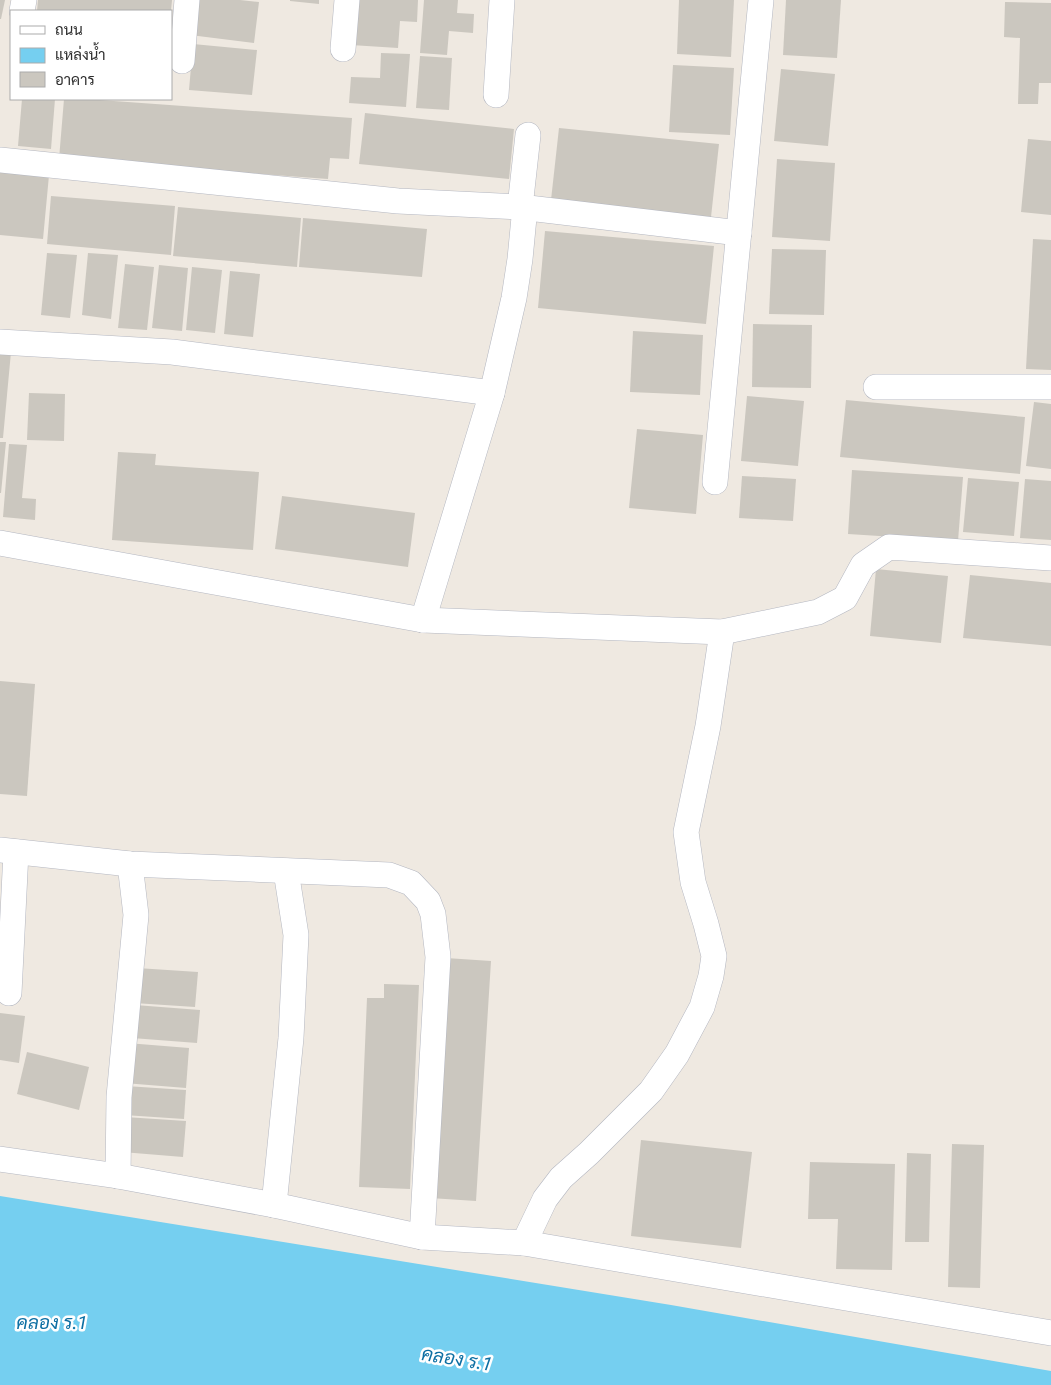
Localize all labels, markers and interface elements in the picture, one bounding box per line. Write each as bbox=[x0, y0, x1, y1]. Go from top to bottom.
legend bbox=[10, 10, 172, 100]
text: ถนน bbox=[55, 21, 83, 39]
text: แหล่งน้ำ bbox=[55, 42, 106, 64]
text: อาคาร bbox=[55, 71, 95, 89]
water label: คลอง ร.1 bbox=[16, 1311, 88, 1334]
water label: คลอง ร.1 bbox=[420, 1342, 494, 1376]

